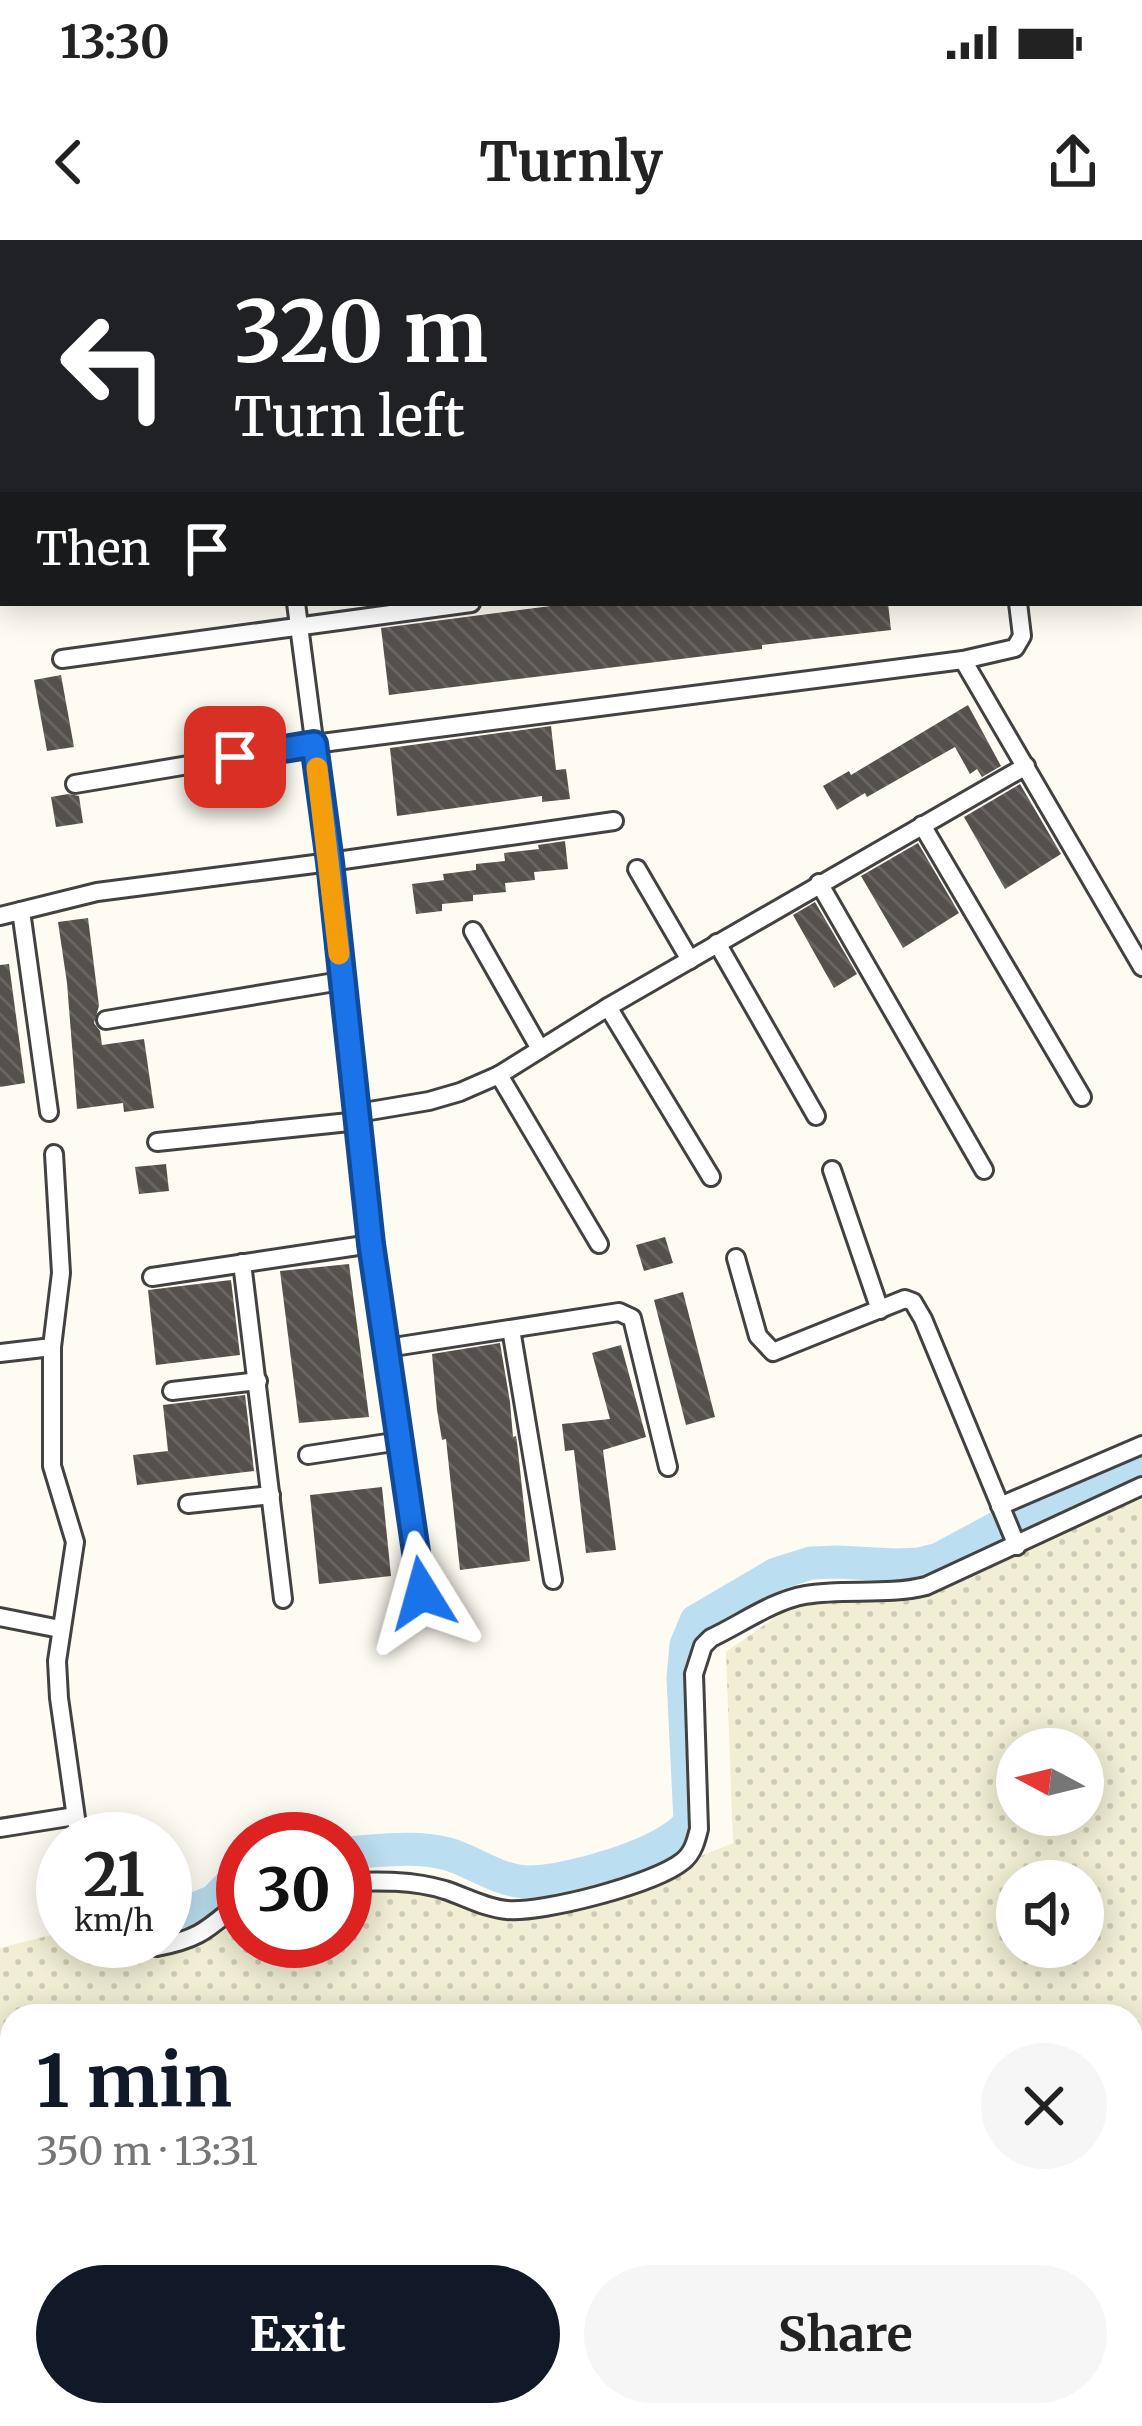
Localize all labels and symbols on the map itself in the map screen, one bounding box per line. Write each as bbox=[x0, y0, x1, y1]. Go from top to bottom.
pin bbox=[184, 706, 286, 808]
position arrow bbox=[359, 1530, 485, 1656]
north arrow bbox=[996, 1728, 1104, 1836]
speed limit sign: 30 bbox=[216, 1812, 372, 1968]

